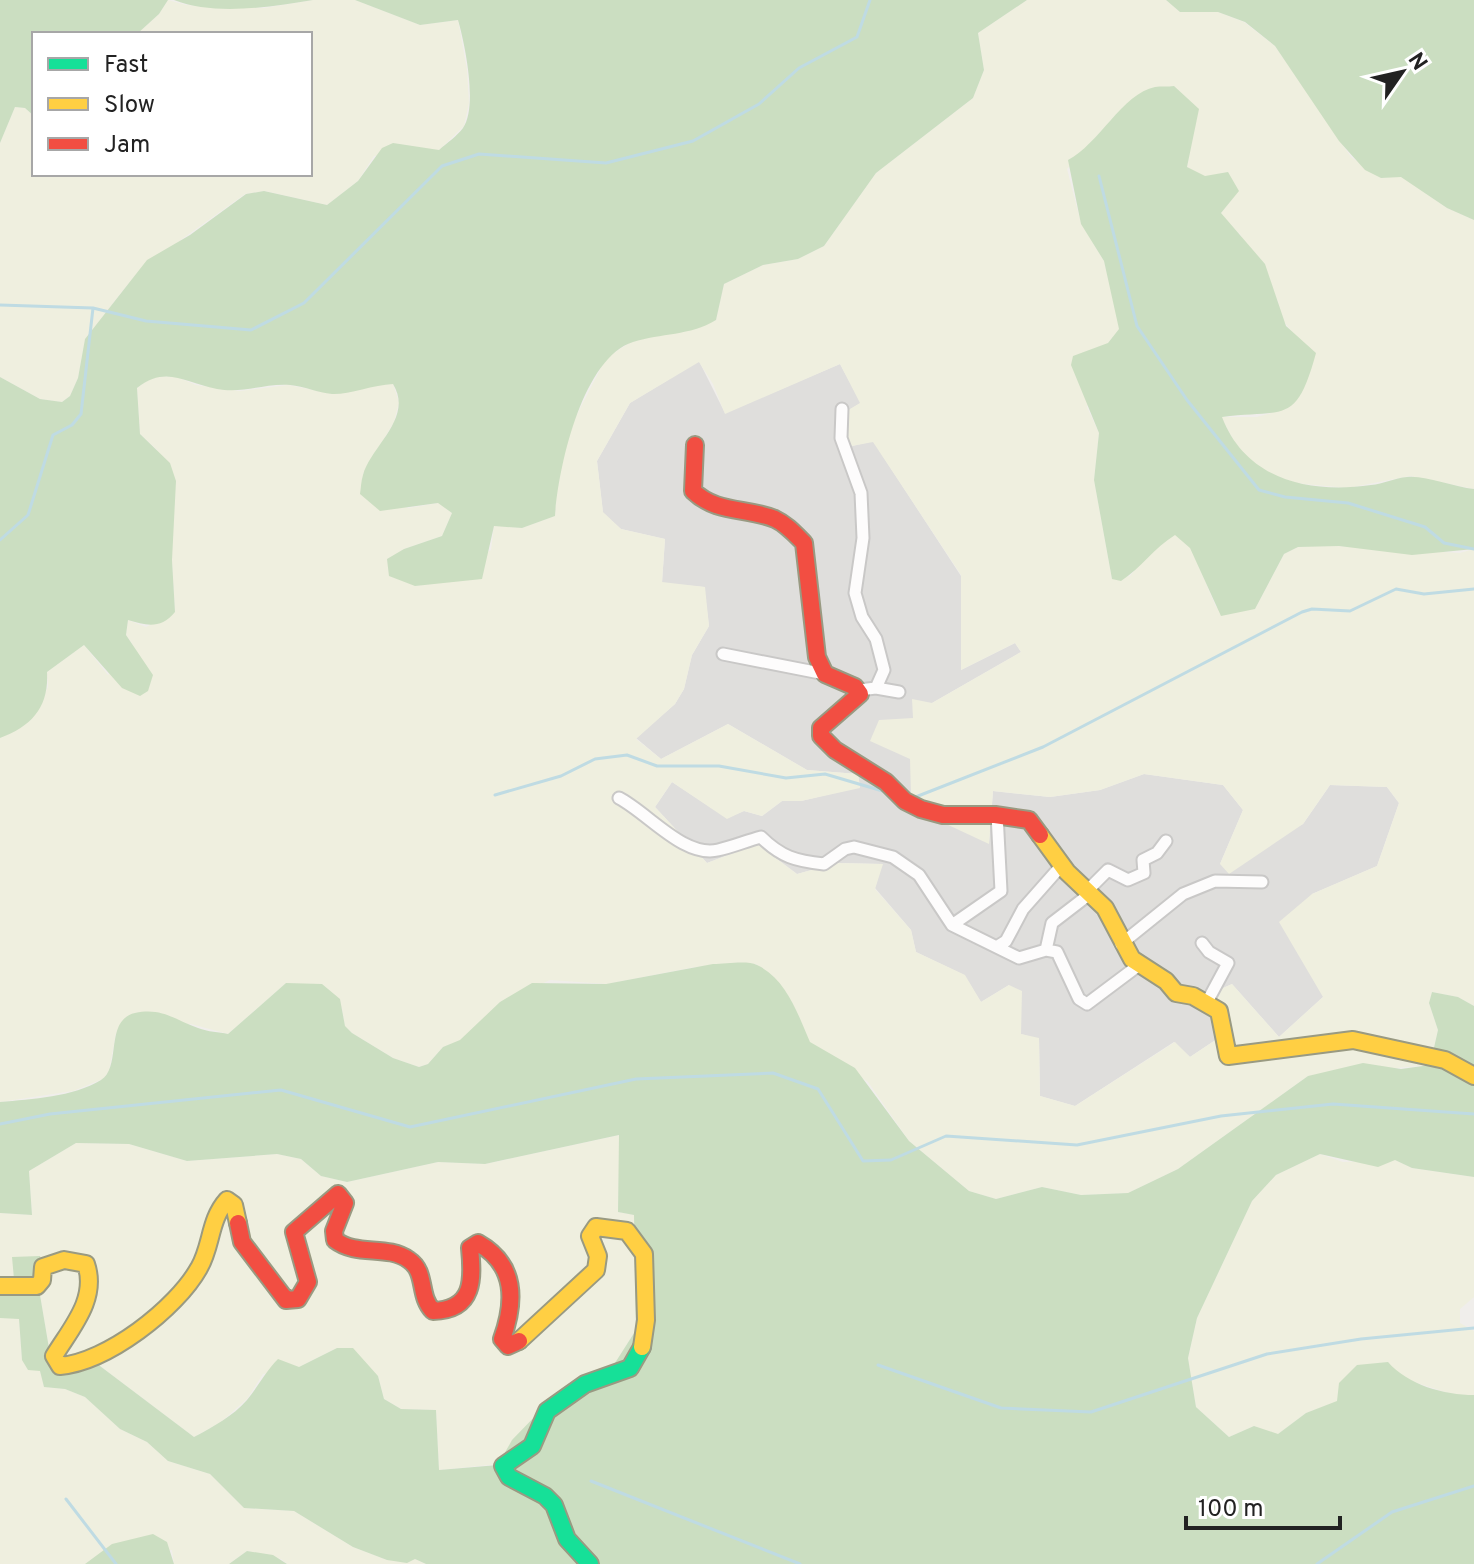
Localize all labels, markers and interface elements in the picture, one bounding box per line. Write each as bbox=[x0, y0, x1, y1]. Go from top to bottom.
legend bbox=[32, 32, 312, 176]
north arrow bbox=[1362, 32, 1442, 112]
text: N bbox=[1401, 48, 1432, 76]
text: Fast bbox=[104, 51, 148, 81]
text: Slow bbox=[104, 91, 155, 121]
text: Jam bbox=[104, 131, 150, 161]
scale bar bbox=[1186, 1480, 1340, 1530]
text: 100 m bbox=[1198, 1495, 1264, 1525]

